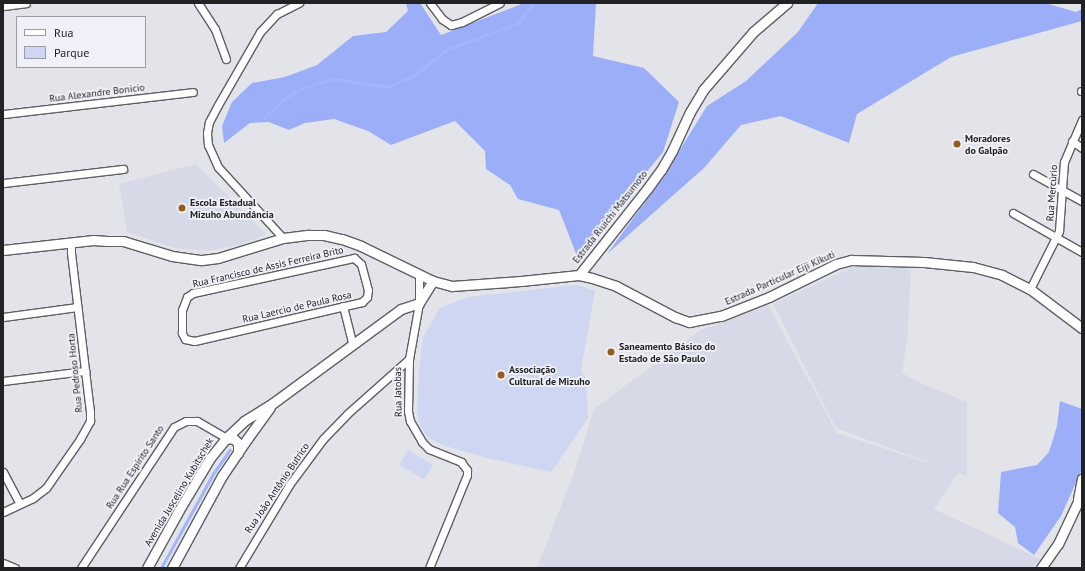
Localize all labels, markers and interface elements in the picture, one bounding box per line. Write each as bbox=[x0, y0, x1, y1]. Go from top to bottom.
legend bbox=[16, 16, 146, 68]
text: Rua bbox=[54, 25, 73, 40]
text: Parque bbox=[54, 45, 89, 60]
street label: Rua Alexandre Bonício bbox=[48, 81, 146, 105]
place label: Moradores do Galpão bbox=[965, 132, 1010, 156]
marker: Moradores do Galpão bbox=[952, 139, 962, 149]
street label: Rua Mercúrio bbox=[1044, 164, 1060, 222]
street label: Estrada Riuichi Matsumoto bbox=[570, 168, 650, 266]
place label: Escola Estadual Mizuho Abundância bbox=[190, 196, 274, 220]
marker: Escola Estadual Mizuho Abundância bbox=[177, 203, 187, 213]
street label: Rua Francisco de Assis Ferreira Brito bbox=[191, 244, 345, 290]
street label: Estrada Particular Eiji Kikuti bbox=[723, 248, 837, 308]
street label: Rua Laercio de Paula Rosa bbox=[241, 289, 353, 325]
street label: Rua Pedroso Horta bbox=[65, 333, 85, 413]
place label: Saneamento Básico do Estado de São Paulo bbox=[619, 340, 715, 364]
marker: Saneamento Básico do Estado de São Paulo bbox=[606, 347, 616, 357]
place label: Associação Cultural de Mizuho bbox=[509, 363, 590, 386]
street label: Rua Jatobas bbox=[392, 367, 404, 417]
marker: Associação Cultural de Mizuho bbox=[496, 370, 506, 380]
street label: Rua Rua Espírito Santo bbox=[104, 423, 166, 511]
street label: Avenida Juscelino Kubitschek bbox=[142, 436, 216, 548]
street label: Rua João Antônio Butrico bbox=[242, 440, 312, 536]

